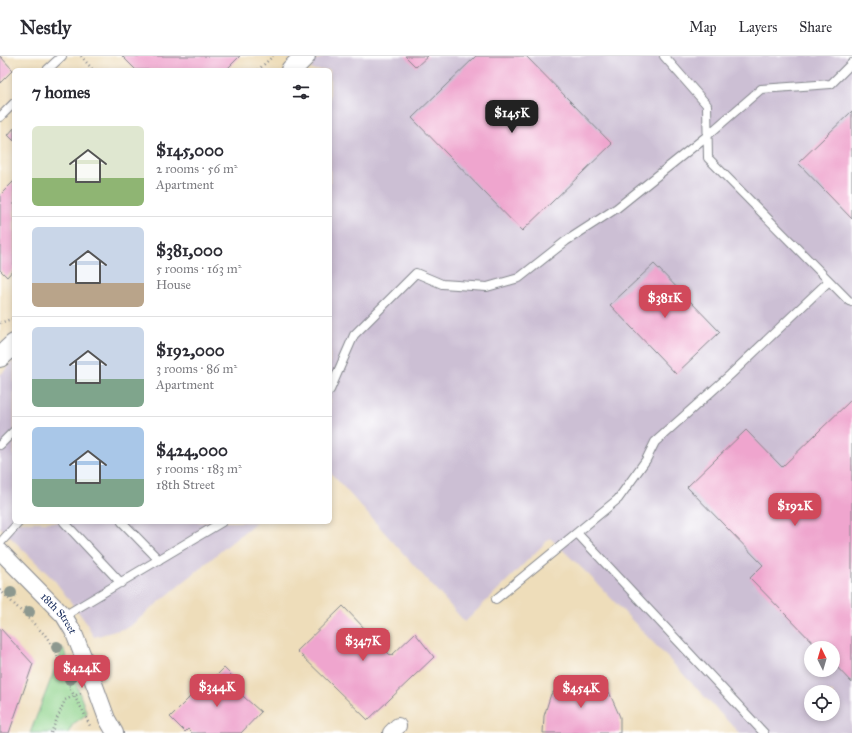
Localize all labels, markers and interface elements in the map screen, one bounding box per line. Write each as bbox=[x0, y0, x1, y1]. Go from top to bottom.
text: Nestly bbox=[20, 16, 71, 39]
text: Map bbox=[689, 19, 717, 36]
text: Layers bbox=[739, 19, 777, 36]
text: Share bbox=[799, 19, 832, 36]
icon: filters bbox=[290, 81, 312, 103]
text: 7 homes bbox=[32, 82, 90, 103]
pin: $145K bbox=[484, 100, 540, 134]
text: $145K bbox=[494, 105, 530, 121]
text: $145,000 bbox=[156, 140, 224, 161]
icon: home bbox=[64, 142, 112, 190]
text: 2 rooms · 56 m² bbox=[156, 161, 238, 177]
text: Apartment bbox=[156, 177, 214, 193]
text: $381,000 bbox=[156, 240, 223, 261]
icon: home bbox=[64, 243, 112, 291]
text: 5 rooms · 163 m² bbox=[156, 261, 241, 277]
text: House bbox=[156, 277, 191, 293]
pin: $381K bbox=[637, 285, 693, 319]
text: $381K bbox=[648, 290, 682, 306]
text: $192,000 bbox=[156, 340, 225, 361]
icon: home bbox=[64, 343, 112, 391]
text: 3 rooms · 86 m² bbox=[156, 361, 237, 377]
text: Apartment bbox=[156, 377, 214, 393]
text: $424,000 bbox=[156, 440, 228, 461]
icon: home bbox=[64, 443, 112, 491]
text: 5 rooms · 183 m² bbox=[156, 461, 242, 477]
text: 18th Street bbox=[156, 477, 215, 493]
pin: $192K bbox=[767, 493, 823, 527]
text: $192K bbox=[777, 498, 813, 514]
street label: 18th Street bbox=[38, 590, 79, 636]
pin: $347K bbox=[335, 628, 391, 662]
text: $347K bbox=[345, 633, 381, 649]
north arrow bbox=[804, 641, 840, 677]
map controls bbox=[804, 641, 840, 721]
pin: $424K bbox=[54, 655, 110, 689]
text: $424K bbox=[63, 660, 101, 676]
pin: $344K bbox=[189, 674, 245, 708]
pin: $454K bbox=[553, 675, 609, 709]
text: $344K bbox=[199, 679, 235, 695]
text: $454K bbox=[562, 680, 600, 696]
button: locate bbox=[804, 685, 840, 721]

